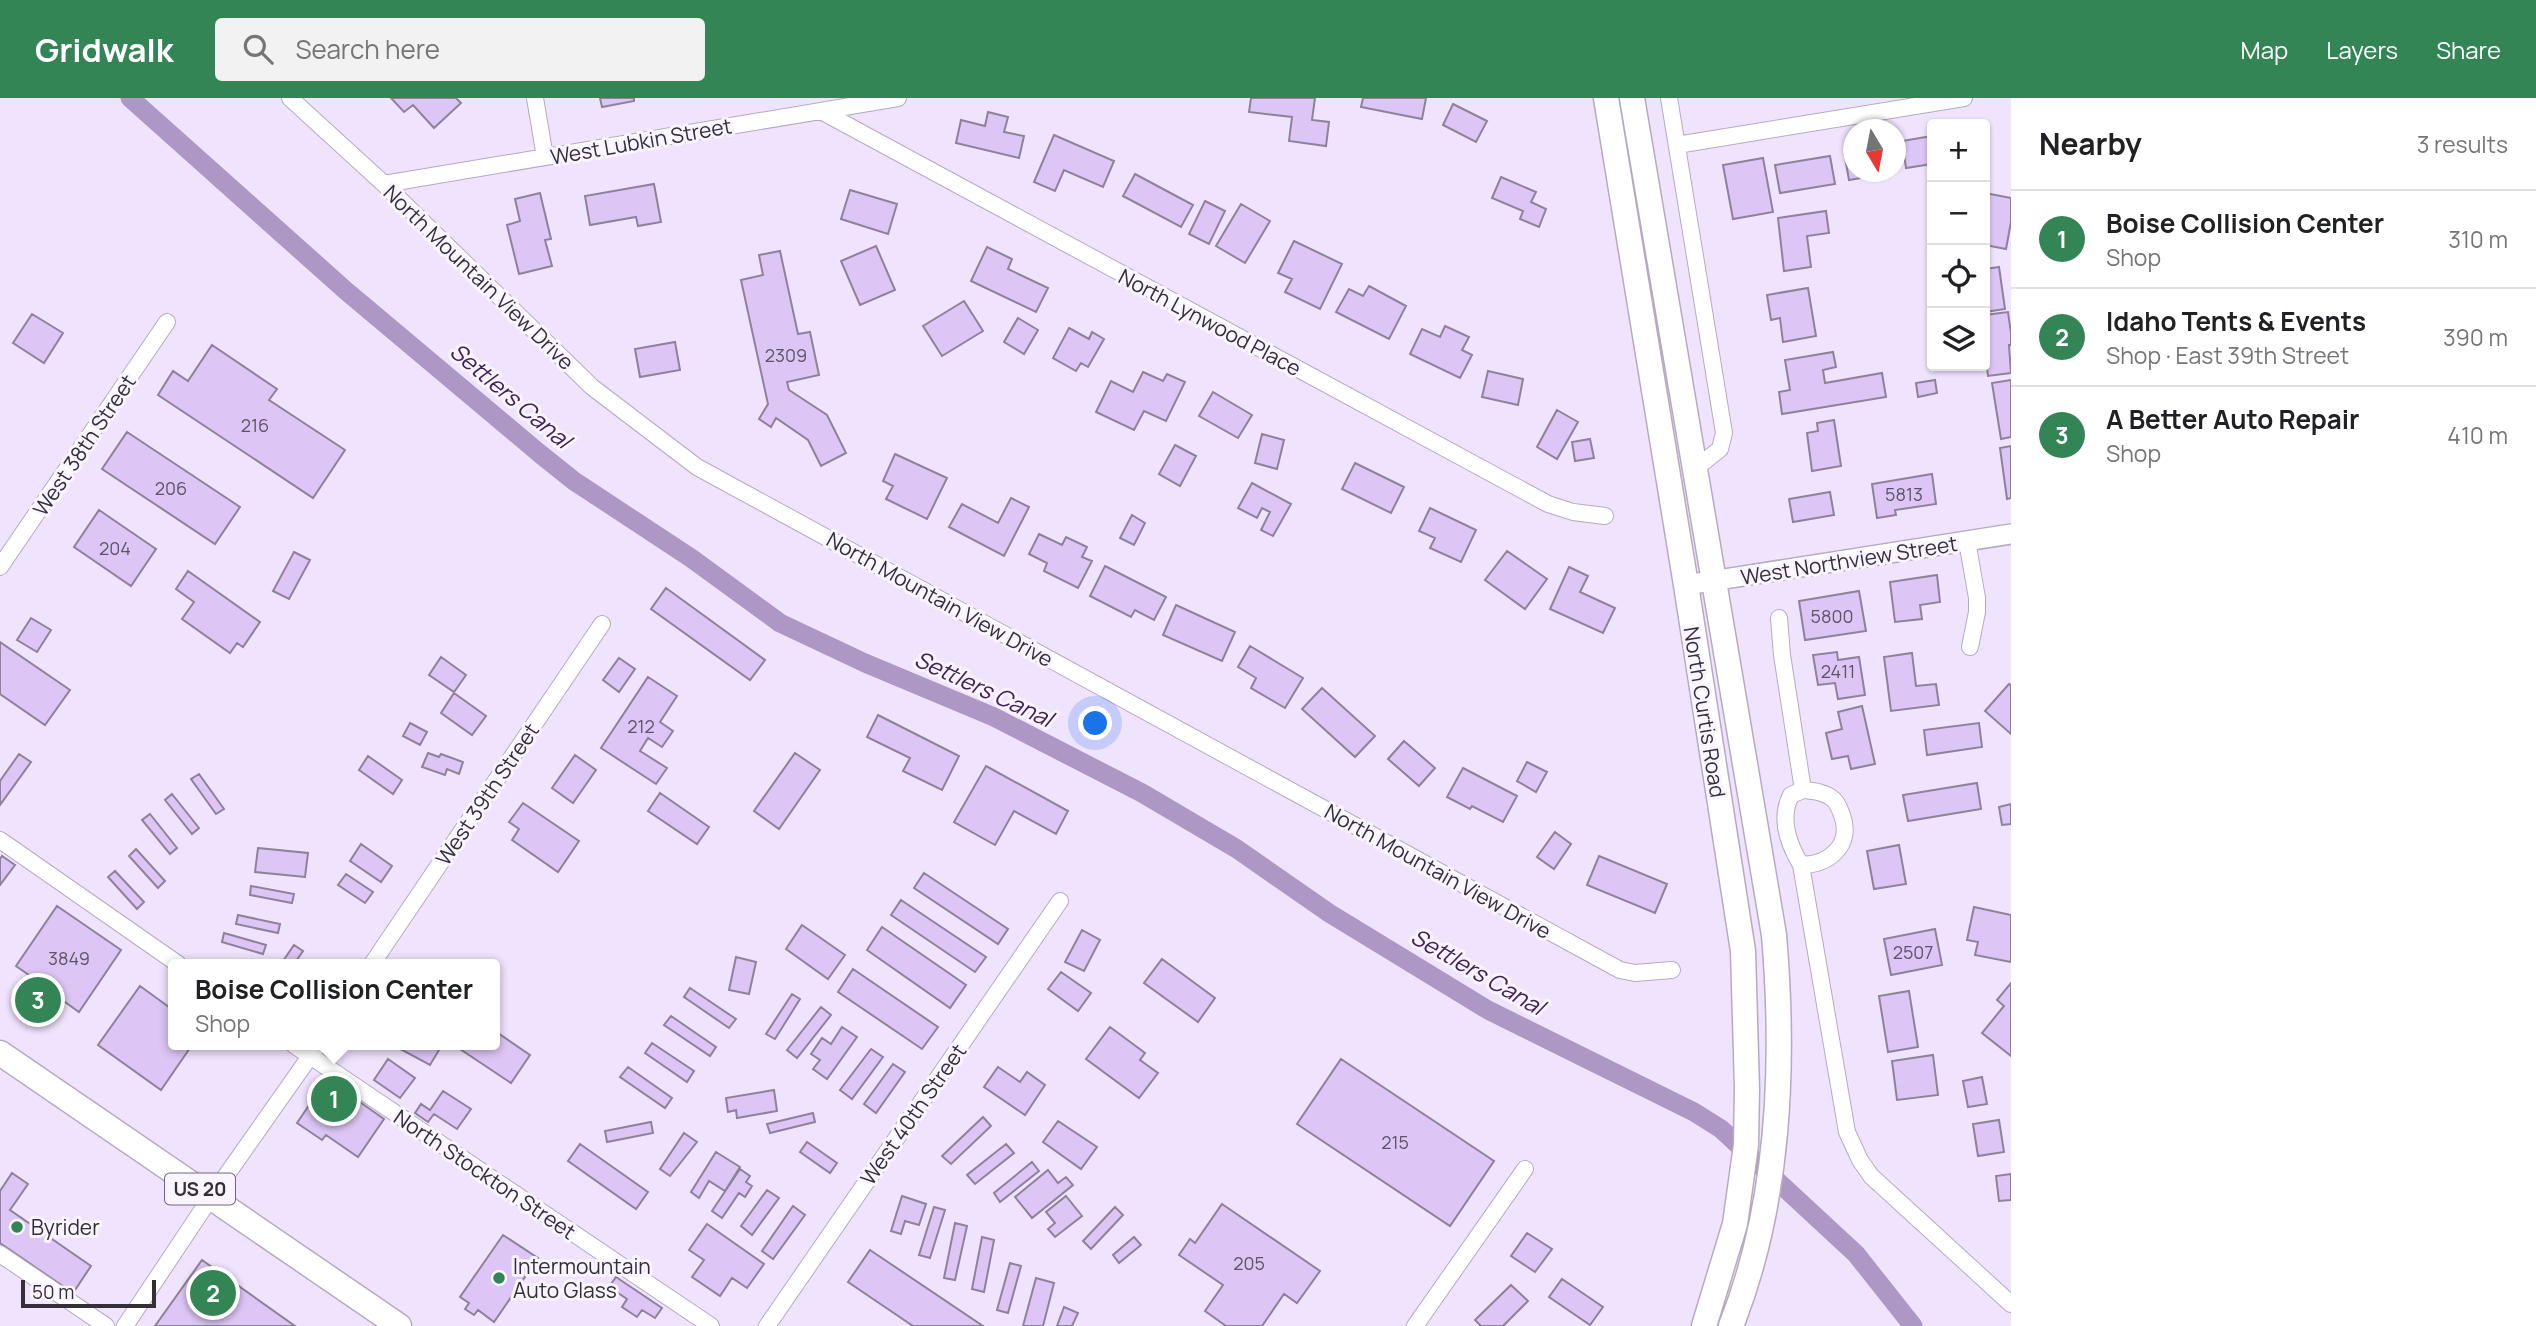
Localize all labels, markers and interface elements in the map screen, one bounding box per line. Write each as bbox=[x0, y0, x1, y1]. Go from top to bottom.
search box bbox=[215, 18, 705, 81]
text: Gridwalk bbox=[35, 27, 173, 72]
icon: search bbox=[239, 30, 277, 68]
text: Search here bbox=[295, 31, 440, 67]
text: Map bbox=[2241, 33, 2288, 66]
text: Layers bbox=[2326, 33, 2398, 66]
text: Share bbox=[2436, 33, 2501, 66]
street label: West Lubkin Street bbox=[548, 111, 734, 171]
north arrow bbox=[1843, 119, 1906, 182]
map controls bbox=[1927, 119, 1990, 371]
button: + bbox=[1927, 119, 1990, 182]
text: Nearby bbox=[2039, 123, 2142, 164]
text: 3 results bbox=[2417, 128, 2508, 160]
street label: North Mountain View Drive bbox=[378, 179, 580, 375]
button: − bbox=[1927, 182, 1990, 245]
text: Boise Collision Center bbox=[2106, 205, 2384, 241]
text: 1 bbox=[2057, 223, 2067, 255]
text: 310 m bbox=[2448, 223, 2508, 255]
text: Shop bbox=[2106, 241, 2161, 273]
button: locate bbox=[1927, 245, 1990, 308]
street label: North Lynwood Place bbox=[1114, 262, 1306, 382]
text: Idaho Tents & Events bbox=[2106, 303, 2366, 339]
button: layers bbox=[1927, 308, 1990, 371]
text: 2 bbox=[2055, 321, 2069, 353]
text: 390 m bbox=[2443, 321, 2508, 353]
water label: Settlers Canal bbox=[444, 335, 580, 457]
text: Shop · East 39th Street bbox=[2106, 339, 2349, 371]
house number: 2309 bbox=[765, 343, 807, 367]
street label: West 38th Street bbox=[26, 369, 142, 521]
text: A Better Auto Repair bbox=[2106, 401, 2359, 437]
house number: 216 bbox=[241, 413, 269, 437]
text: 3 bbox=[2055, 419, 2069, 451]
text: 410 m bbox=[2447, 419, 2508, 451]
text: Shop bbox=[2106, 437, 2161, 469]
house number: 206 bbox=[155, 476, 187, 500]
house number: 5813 bbox=[1885, 482, 1923, 506]
street label: North Mountain View Drive bbox=[822, 525, 1058, 673]
street label: West Northview Street bbox=[1739, 529, 1959, 591]
house number: 204 bbox=[99, 536, 131, 560]
house number: 5800 bbox=[1811, 604, 1853, 628]
street label: North Curtis Road bbox=[1678, 624, 1732, 800]
water label: Settlers Canal bbox=[910, 642, 1061, 735]
house number: 2411 bbox=[1821, 659, 1855, 683]
your location bbox=[1078, 706, 1112, 740]
house number: 212 bbox=[627, 714, 655, 738]
street label: West 39th Street bbox=[429, 717, 545, 871]
street label: North Mountain View Drive bbox=[1320, 797, 1556, 945]
water label: Settlers Canal bbox=[1405, 920, 1553, 1023]
house number: 2507 bbox=[1893, 940, 1933, 964]
house number: 3849 bbox=[48, 946, 90, 970]
popup bbox=[168, 959, 500, 1050]
text: Boise Collision Center bbox=[195, 971, 473, 1007]
pin: 3 bbox=[15, 974, 61, 1026]
text: Shop bbox=[195, 1007, 250, 1039]
street label: West 40th Street bbox=[854, 1038, 972, 1190]
pin: 1 bbox=[311, 1073, 357, 1125]
street label: North Stockton Street bbox=[389, 1103, 581, 1245]
house number: 215 bbox=[1381, 1130, 1409, 1154]
road number: US 20 bbox=[165, 1174, 235, 1204]
place label: Byrider bbox=[31, 1213, 100, 1241]
marker: Byrider bbox=[9, 1219, 25, 1235]
house number: 205 bbox=[1233, 1251, 1265, 1275]
place label: Intermountain Auto Glass bbox=[513, 1252, 651, 1304]
pin: 2 bbox=[190, 1267, 236, 1319]
marker: Intermountain Auto Glass bbox=[491, 1270, 507, 1286]
scale bar bbox=[21, 1277, 156, 1309]
text: 50 m bbox=[32, 1279, 74, 1305]

